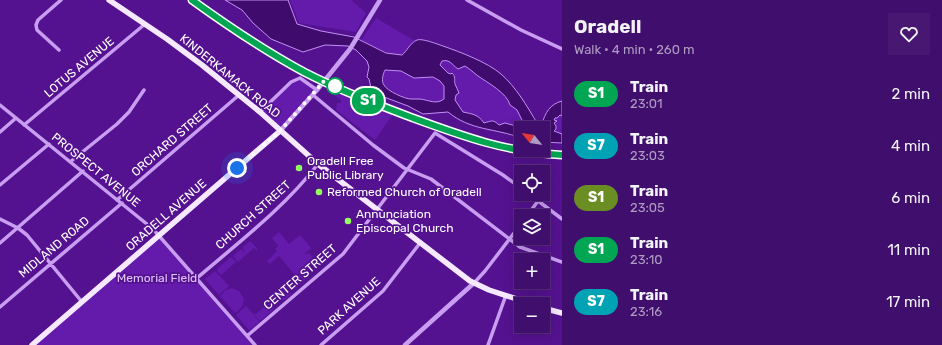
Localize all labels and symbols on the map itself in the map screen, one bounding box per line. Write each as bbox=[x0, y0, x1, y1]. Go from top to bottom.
street label: KINDERKAMACK ROAD bbox=[177, 31, 283, 121]
street label: LOTUS AVENUE bbox=[41, 34, 117, 100]
unlabelled marker bbox=[326, 77, 344, 95]
line badge: S1 bbox=[350, 88, 386, 114]
street label: ORCHARD STREET bbox=[128, 101, 216, 179]
north arrow bbox=[514, 121, 550, 157]
street label: PROSPECT AVENUE bbox=[49, 130, 143, 210]
place label: Oradell Free Public Library bbox=[307, 154, 384, 182]
your location bbox=[227, 158, 247, 178]
marker: Oradell Free Public Library bbox=[294, 163, 304, 173]
street label: ORADELL AVENUE bbox=[123, 176, 209, 254]
street label: CHURCH STREET bbox=[213, 178, 293, 252]
place label: Reformed Church of Oradell bbox=[327, 185, 482, 199]
marker: Reformed Church of Oradell bbox=[314, 187, 324, 197]
place label: Annunciation Episcopal Church bbox=[356, 207, 454, 235]
street label: MIDLAND ROAD bbox=[16, 214, 92, 280]
marker: Annunciation Episcopal Church bbox=[343, 216, 353, 226]
street label: CENTER STREET bbox=[261, 241, 339, 313]
park label: Memorial Field bbox=[117, 271, 197, 285]
street label: PARK AVENUE bbox=[315, 274, 383, 338]

